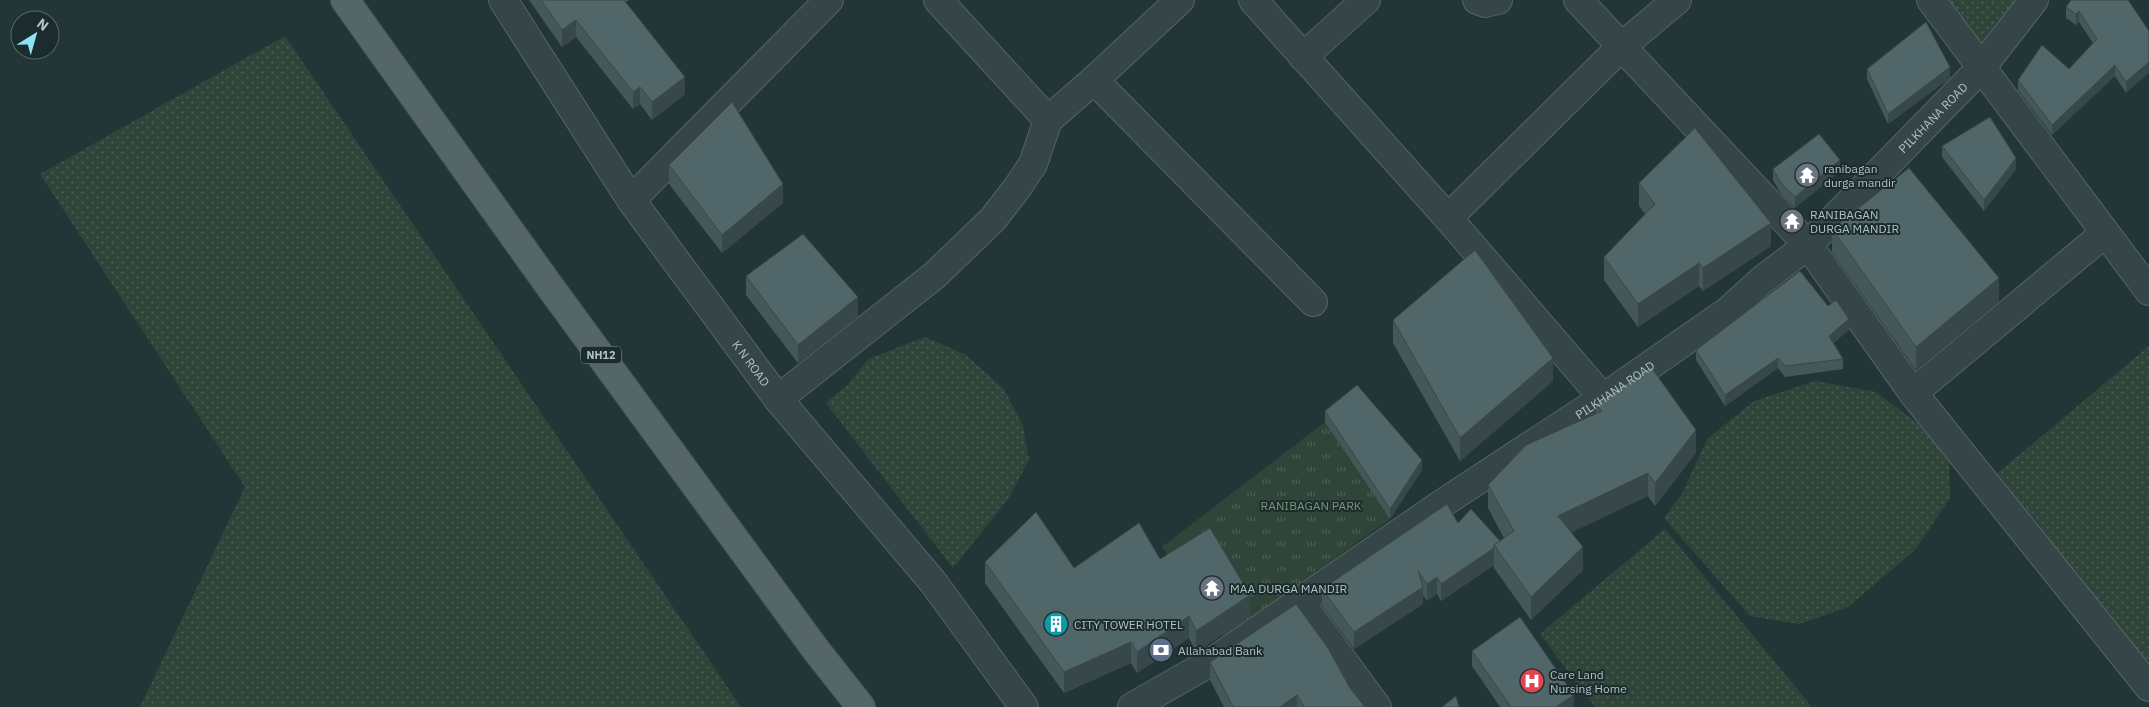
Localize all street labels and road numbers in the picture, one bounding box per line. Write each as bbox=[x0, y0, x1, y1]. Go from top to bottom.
street label: PILKHANA ROAD bbox=[1895, 79, 1970, 156]
street label: K N ROAD bbox=[729, 337, 773, 389]
road number: NH12 bbox=[581, 346, 621, 364]
street label: PILKHANA ROAD bbox=[1572, 357, 1657, 422]

